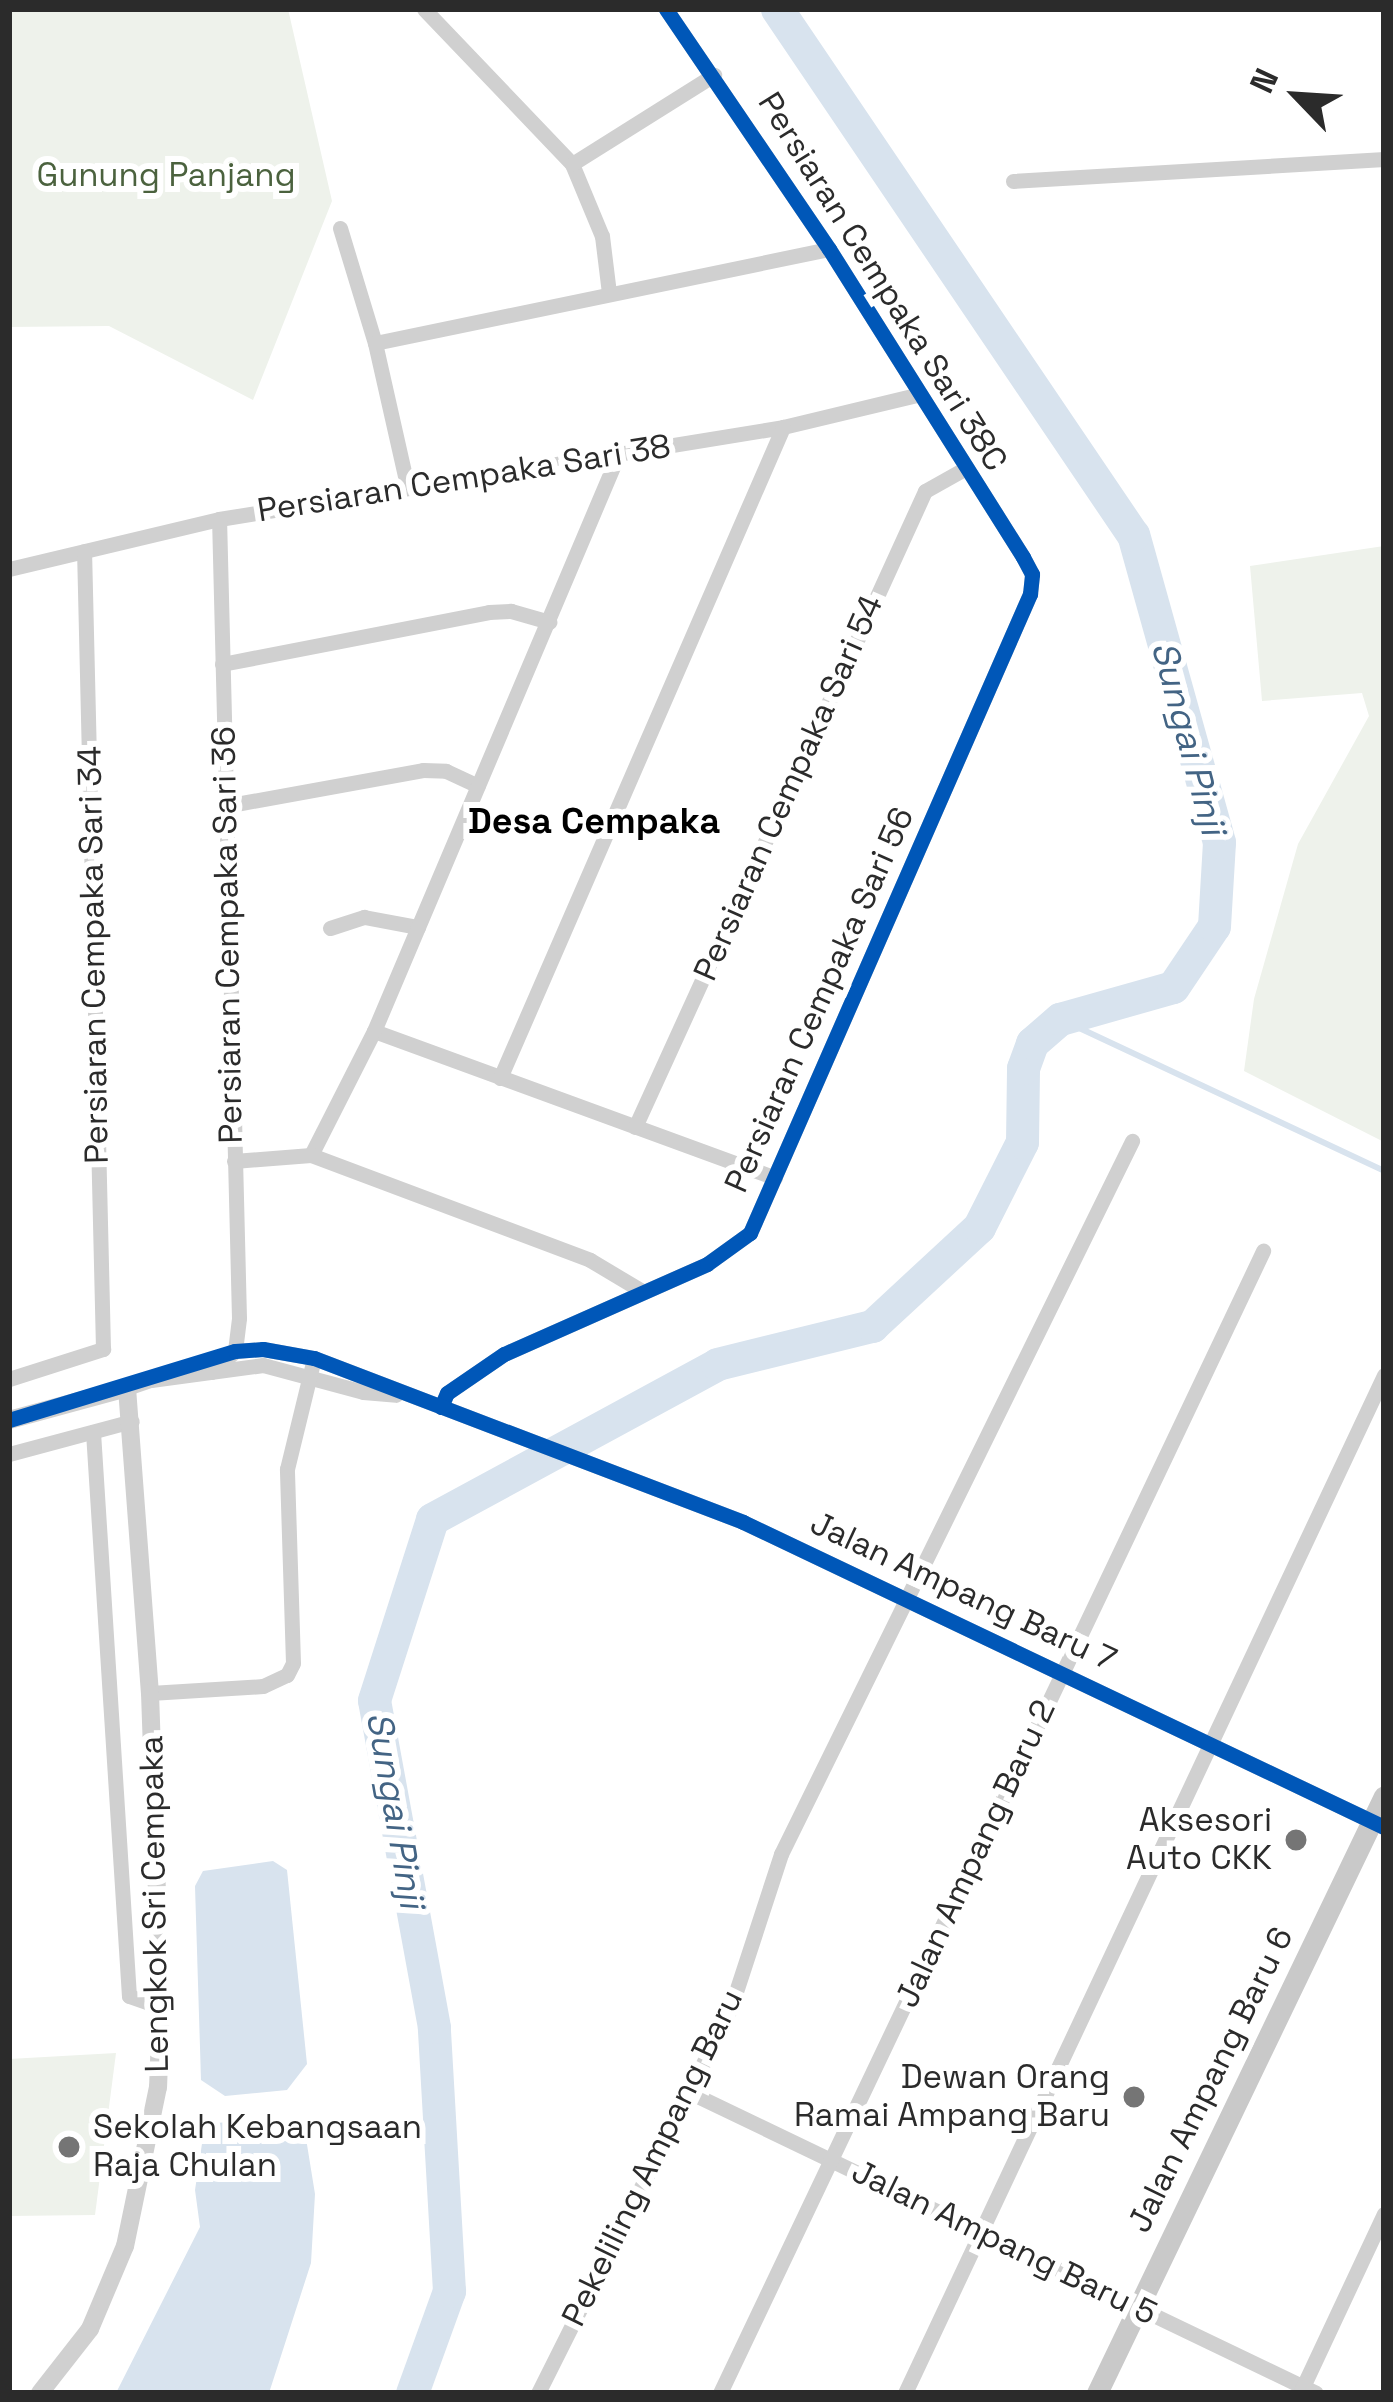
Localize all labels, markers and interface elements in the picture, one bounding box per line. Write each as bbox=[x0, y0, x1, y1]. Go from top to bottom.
north arrow bbox=[1237, 36, 1357, 156]
text: N bbox=[1241, 62, 1288, 100]
street label: Persiaran Cempaka Sari 38C bbox=[749, 85, 1015, 479]
park label: Gunung Panjang bbox=[36, 156, 296, 196]
street label: Persiaran Cempaka Sari 38 bbox=[255, 427, 673, 531]
street label: Persiaran Cempaka Sari 54 bbox=[686, 589, 892, 987]
water label: Sungai Pinji bbox=[1141, 637, 1235, 839]
street label: Persiaran Cempaka Sari 36 bbox=[205, 726, 251, 1144]
street label: Persiaran Cempaka Sari 34 bbox=[71, 746, 117, 1164]
district label: Desa Cempaka bbox=[468, 800, 720, 844]
street label: Persiaran Cempaka Sari 56 bbox=[717, 801, 923, 1199]
street label: Jalan Ampang Baru 7 bbox=[804, 1504, 1122, 1680]
street label: Jalan Ampang Baru 2 bbox=[887, 1694, 1065, 2014]
water label: Sungai Pinji bbox=[357, 1709, 433, 1911]
street label: Lengkok Sri Cempaka bbox=[132, 1735, 178, 2073]
place label: Aksesori Auto CKK bbox=[1126, 1801, 1272, 1879]
marker: Aksesori Auto CKK bbox=[1283, 1827, 1309, 1853]
street label: Jalan Ampang Baru 6 bbox=[1120, 1921, 1302, 2239]
street label: Pekeliling Ampang Baru bbox=[554, 1983, 752, 2333]
place label: Dewan Orang Ramai Ampang Baru bbox=[794, 2058, 1110, 2136]
marker: Dewan Orang Ramai Ampang Baru bbox=[1121, 2084, 1147, 2110]
place label: Sekolah Kebangsaan Raja Chulan bbox=[93, 2108, 422, 2186]
marker: Sekolah Kebangsaan Raja Chulan bbox=[56, 2134, 82, 2160]
street label: Jalan Ampang Baru 5 bbox=[845, 2152, 1163, 2334]

